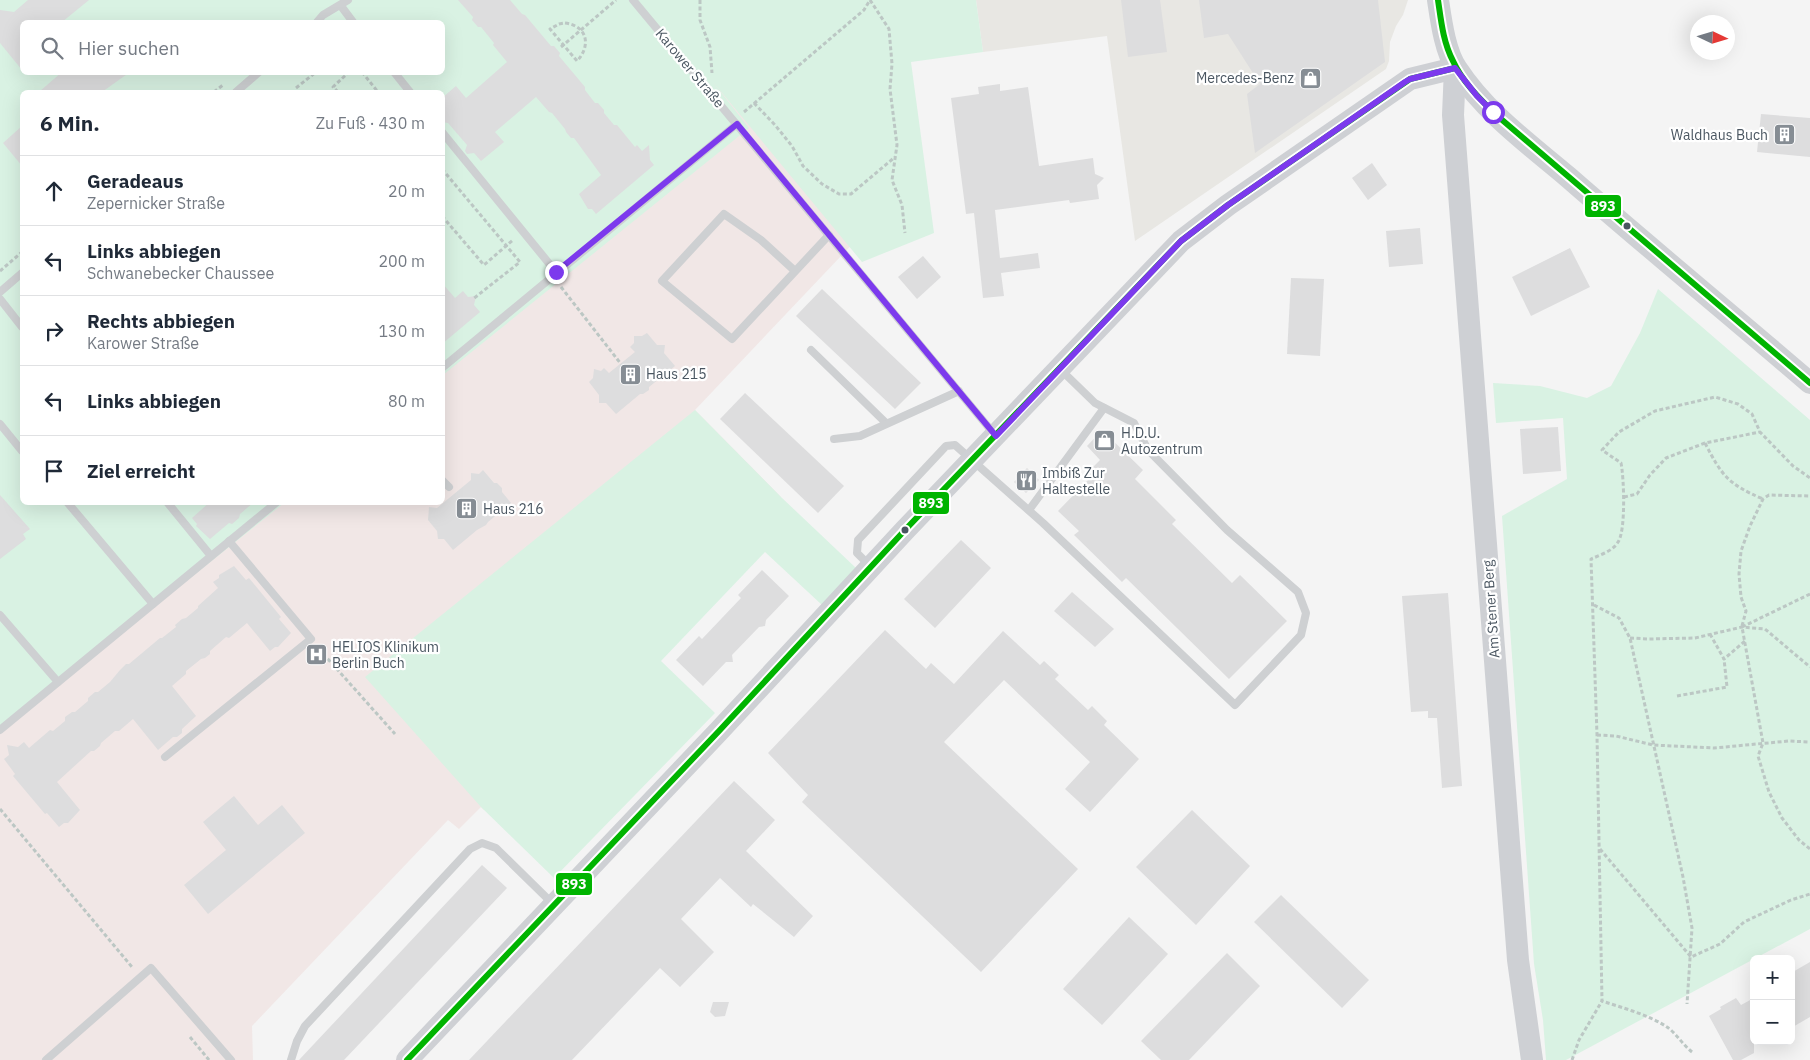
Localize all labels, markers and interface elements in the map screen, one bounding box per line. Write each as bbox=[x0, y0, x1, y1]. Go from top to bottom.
north arrow bbox=[1690, 15, 1735, 60]
search box bbox=[20, 20, 445, 75]
street label: Karower Straße bbox=[652, 25, 729, 112]
icon: search bbox=[38, 34, 66, 62]
text: Hier suchen bbox=[78, 36, 180, 60]
shop icon: Mercedes-Benz bbox=[1298, 66, 1322, 90]
place label: Mercedes-Benz bbox=[1196, 69, 1294, 87]
route start bbox=[1482, 101, 1505, 124]
text: 6 Min. bbox=[40, 109, 100, 137]
text: Zu Fuß · 430 m bbox=[316, 113, 425, 133]
building icon: Waldhaus Buch bbox=[1772, 123, 1796, 147]
place label: Waldhaus Buch bbox=[1671, 126, 1768, 144]
text: Geradeaus bbox=[87, 169, 184, 193]
icon: ahead bbox=[40, 177, 68, 205]
text: 20 m bbox=[388, 181, 425, 201]
text: Zepernicker Straße bbox=[87, 193, 225, 213]
line badge: 893 bbox=[1584, 194, 1622, 218]
text: 893 bbox=[1590, 197, 1616, 215]
unlabelled marker bbox=[1622, 221, 1632, 231]
text: Links abbiegen bbox=[87, 239, 221, 263]
icon: left bbox=[40, 247, 68, 275]
text: 200 m bbox=[378, 251, 425, 271]
route end bbox=[545, 261, 568, 284]
text: Schwanebecker Chaussee bbox=[87, 263, 274, 283]
text: Rechts abbiegen bbox=[87, 309, 235, 333]
icon: right bbox=[40, 317, 68, 345]
text: 130 m bbox=[378, 321, 425, 341]
text: Karower Straße bbox=[87, 333, 199, 353]
building icon: Haus 215 bbox=[618, 362, 642, 386]
place label: Haus 215 bbox=[646, 365, 707, 383]
icon: left bbox=[40, 387, 68, 415]
text: Links abbiegen bbox=[87, 389, 221, 413]
text: 80 m bbox=[388, 391, 425, 411]
place label: H.D.U. Autozentrum bbox=[1121, 424, 1203, 458]
shop icon: H.D.U. Autozentrum bbox=[1093, 429, 1117, 453]
icon: arrive bbox=[40, 457, 68, 485]
text: Ziel erreicht bbox=[87, 459, 195, 483]
place label: Imbiß Zur Haltestelle bbox=[1042, 464, 1110, 498]
restaurant icon: Imbiß Zur Haltestelle bbox=[1014, 469, 1038, 493]
line badge: 893 bbox=[912, 491, 950, 515]
text: 893 bbox=[918, 494, 944, 512]
building icon: Haus 216 bbox=[455, 497, 479, 521]
place label: Haus 216 bbox=[483, 500, 544, 518]
unlabelled marker bbox=[900, 525, 910, 535]
street label: Am Stener Berg bbox=[1479, 559, 1503, 659]
place label: HELIOS Klinikum Berlin Buch bbox=[332, 638, 439, 672]
hospital icon: HELIOS Klinikum Berlin Buch bbox=[304, 643, 328, 667]
line badge: 893 bbox=[555, 872, 593, 896]
text: 893 bbox=[561, 875, 587, 893]
map controls bbox=[1750, 955, 1795, 1045]
button: + bbox=[1750, 955, 1795, 1000]
button: − bbox=[1750, 1000, 1795, 1045]

